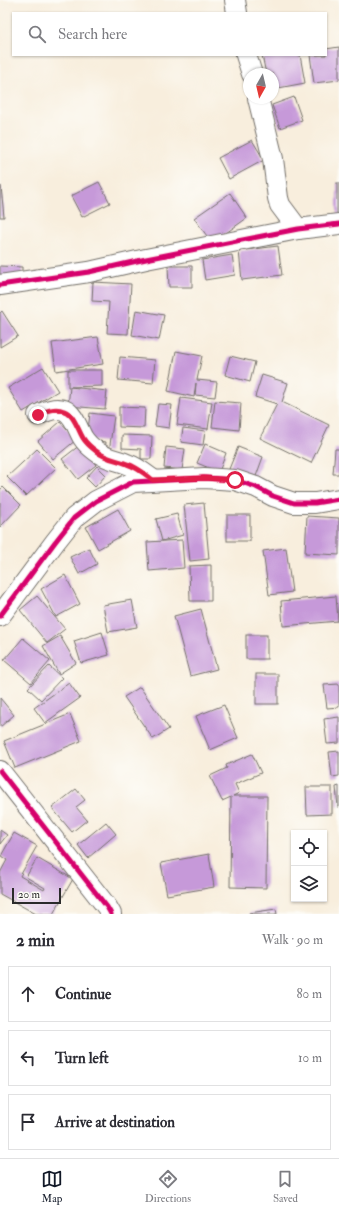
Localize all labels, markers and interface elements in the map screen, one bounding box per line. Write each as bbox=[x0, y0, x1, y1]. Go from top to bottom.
search box bbox=[12, 12, 327, 56]
icon: search bbox=[26, 23, 48, 45]
text: Search here bbox=[58, 25, 127, 44]
north arrow bbox=[243, 68, 279, 104]
route end bbox=[29, 406, 47, 424]
route start bbox=[226, 471, 244, 489]
map controls bbox=[291, 830, 327, 902]
button: locate bbox=[291, 830, 327, 866]
button: layers bbox=[291, 866, 327, 902]
scale bar bbox=[12, 886, 61, 905]
text: 20 m bbox=[18, 888, 40, 901]
text: 2 min bbox=[16, 930, 55, 951]
text: Walk · 90 m bbox=[262, 932, 323, 948]
icon: ahead bbox=[17, 983, 39, 1005]
text: Continue bbox=[55, 985, 111, 1004]
text: 80 m bbox=[296, 986, 322, 1002]
icon: left bbox=[17, 1047, 39, 1069]
text: Turn left bbox=[55, 1049, 109, 1068]
text: 10 m bbox=[298, 1050, 322, 1066]
icon: arrive bbox=[17, 1111, 39, 1133]
text: Arrive at destination bbox=[55, 1113, 175, 1132]
tab: Map bbox=[41, 1168, 63, 1205]
tab: Directions bbox=[145, 1168, 191, 1205]
tab: Saved bbox=[273, 1168, 298, 1205]

